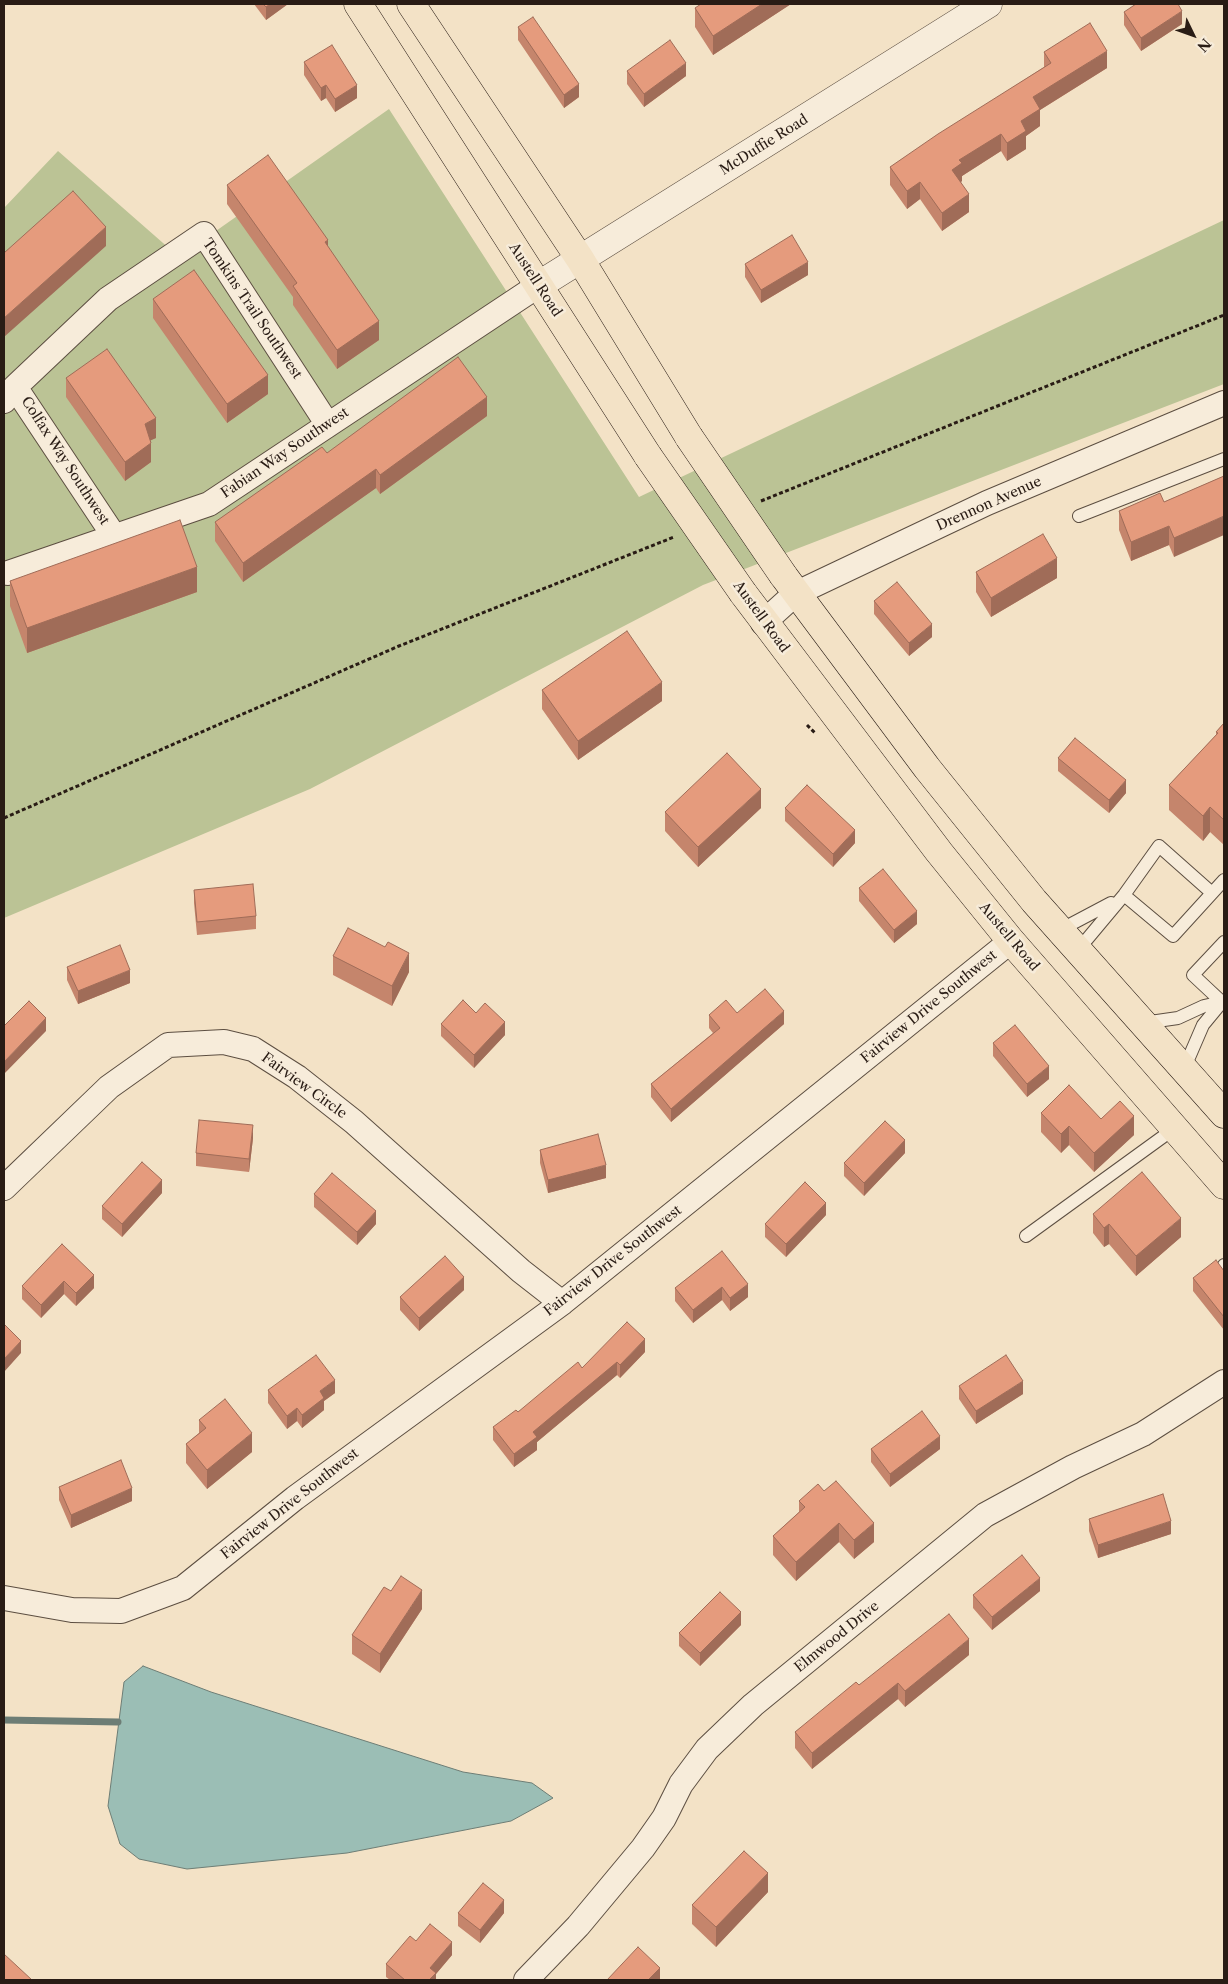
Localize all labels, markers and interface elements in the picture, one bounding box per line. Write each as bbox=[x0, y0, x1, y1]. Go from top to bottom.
north arrow bbox=[1168, 10, 1218, 60]
text: N bbox=[1193, 34, 1215, 56]
street label: McDuffie Road bbox=[717, 111, 811, 179]
street label: Tomkins Trail Southwest bbox=[199, 236, 305, 382]
street label: Austell Road bbox=[505, 240, 565, 320]
street label: Colfax Way Southwest bbox=[17, 394, 113, 528]
street label: Fabian Way Southwest bbox=[218, 404, 352, 502]
street label: Drennon Avenue bbox=[934, 473, 1044, 535]
street label: Austell Road bbox=[729, 578, 793, 656]
street label: Austell Road bbox=[975, 899, 1043, 975]
street label: Fairview Drive Southwest bbox=[858, 947, 1000, 1067]
street label: Fairview Circle bbox=[258, 1050, 350, 1122]
street label: Fairview Drive Southwest bbox=[541, 1202, 685, 1320]
street label: Fairview Drive Southwest bbox=[218, 1445, 362, 1563]
street label: Elmwood Drive bbox=[791, 1598, 883, 1676]

